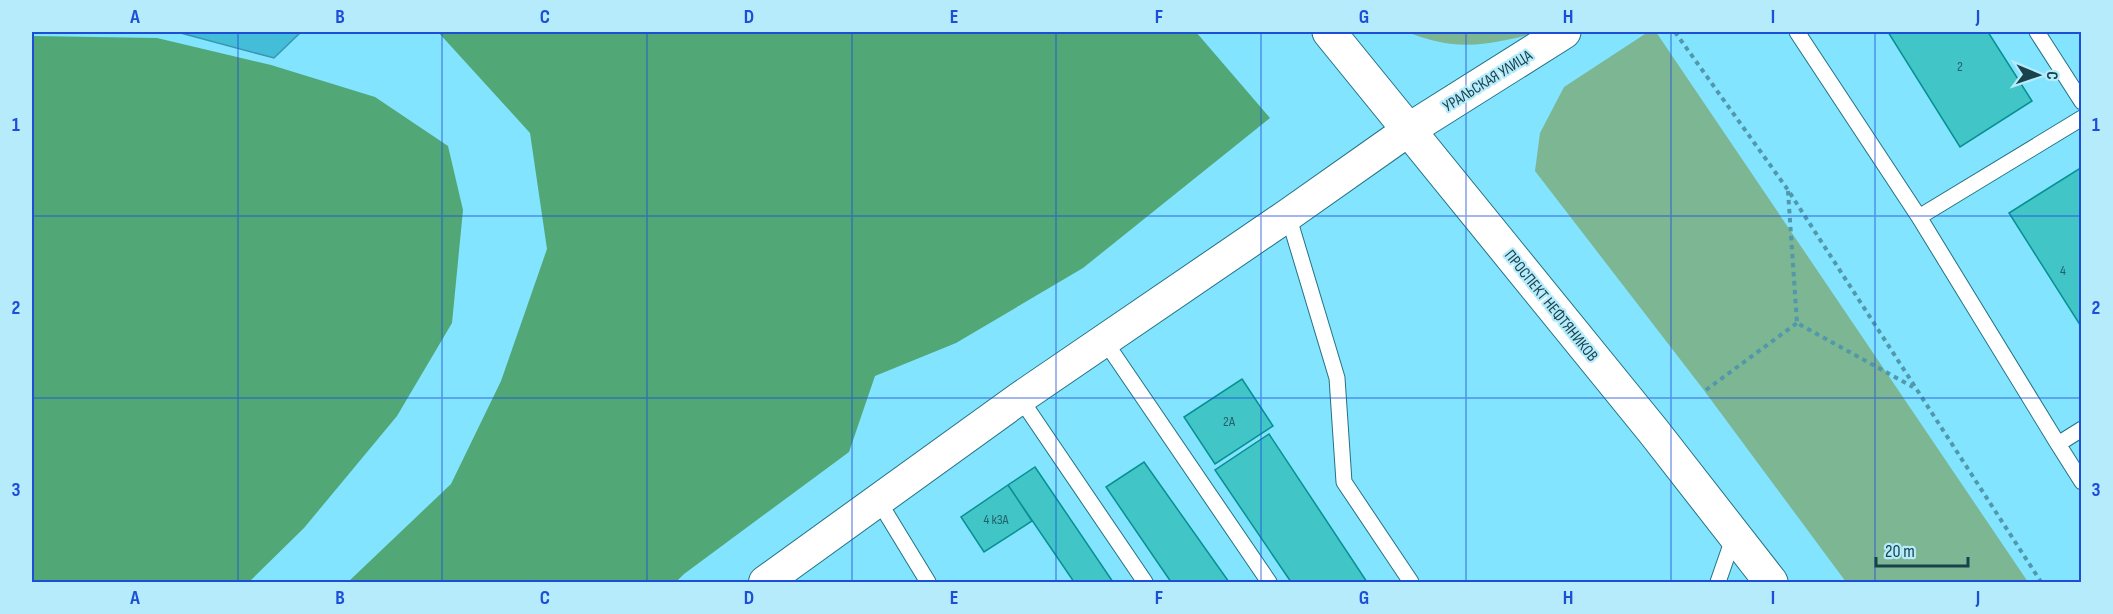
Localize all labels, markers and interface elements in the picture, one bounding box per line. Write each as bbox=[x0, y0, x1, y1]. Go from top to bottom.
text: A bbox=[129, 5, 140, 29]
text: B bbox=[335, 5, 345, 29]
text: C bbox=[540, 5, 550, 29]
text: D bbox=[744, 5, 754, 29]
text: E bbox=[950, 5, 958, 29]
text: F bbox=[1155, 5, 1163, 29]
text: G bbox=[1359, 5, 1369, 29]
text: H bbox=[1563, 5, 1573, 29]
text: I bbox=[1771, 5, 1775, 29]
text: J bbox=[1975, 5, 1980, 29]
north arrow bbox=[2008, 45, 2068, 105]
street label: УРАЛЬСКАЯ УЛИЦА bbox=[1440, 46, 1536, 116]
house number: 2 bbox=[1957, 58, 1963, 75]
text: С bbox=[2042, 71, 2061, 80]
text: 1 bbox=[12, 113, 20, 137]
text: 1 bbox=[2092, 113, 2100, 137]
street label: ПРОСПЕКТ НЕФТЯНИКОВ bbox=[1500, 247, 1602, 365]
house number: 4 bbox=[2060, 262, 2066, 279]
text: 2 bbox=[12, 296, 20, 320]
text: 2 bbox=[2092, 296, 2100, 320]
house number: 2А bbox=[1223, 413, 1236, 430]
text: 3 bbox=[12, 478, 21, 502]
text: 3 bbox=[2092, 478, 2101, 502]
house number: 4 к3А bbox=[983, 511, 1010, 528]
scale bar bbox=[1876, 530, 1968, 568]
text: 20 m bbox=[1885, 541, 1915, 562]
text: A bbox=[129, 586, 140, 610]
text: B bbox=[335, 586, 345, 610]
text: C bbox=[540, 586, 550, 610]
text: D bbox=[744, 586, 754, 610]
text: E bbox=[950, 586, 958, 610]
text: F bbox=[1155, 586, 1163, 610]
text: G bbox=[1359, 586, 1369, 610]
text: H bbox=[1563, 586, 1573, 610]
text: I bbox=[1771, 586, 1775, 610]
text: J bbox=[1975, 586, 1980, 610]

